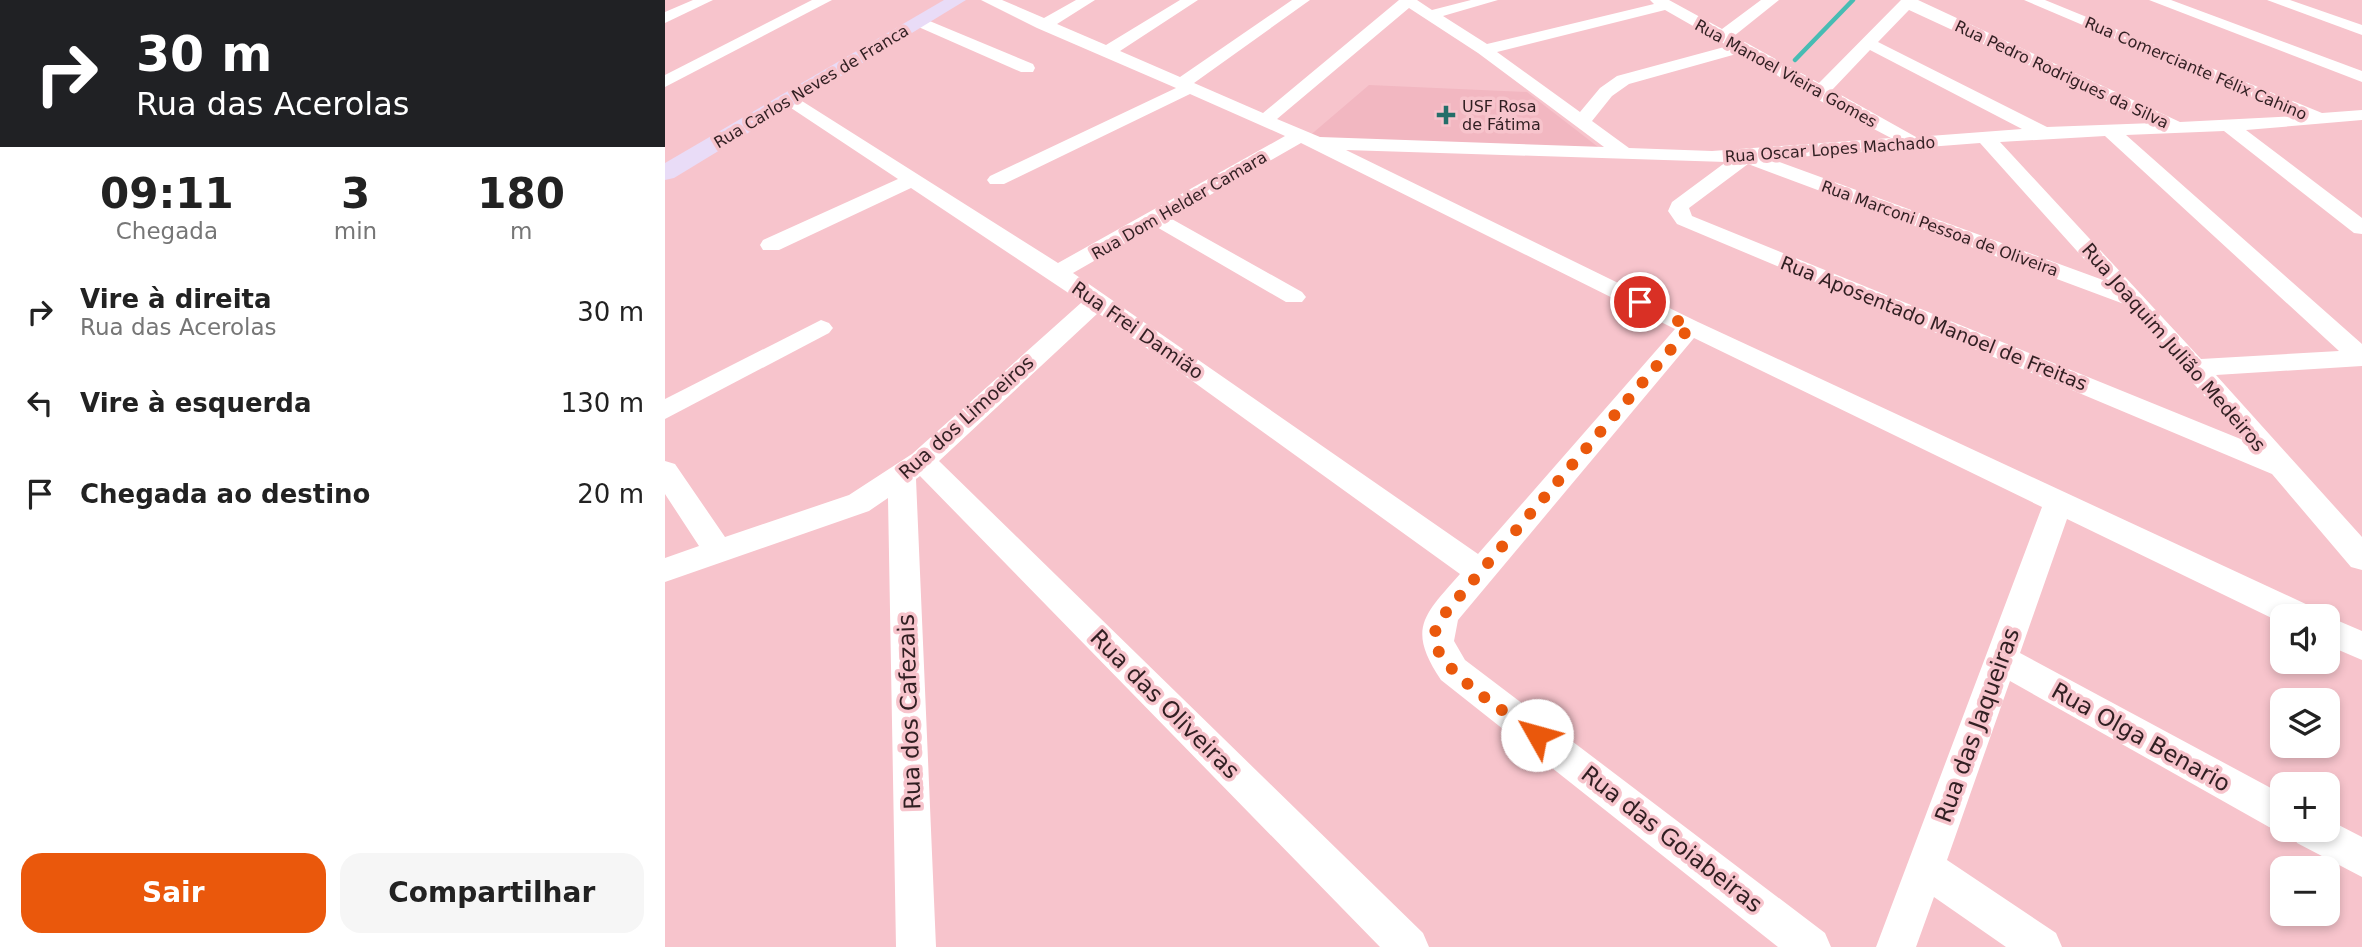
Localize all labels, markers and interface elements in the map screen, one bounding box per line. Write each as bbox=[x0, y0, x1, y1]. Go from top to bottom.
street label: Rua Comerciante Félix Cahino bbox=[2082, 13, 2310, 124]
street label: Rua Manoel Vieira Gomes bbox=[1691, 15, 1880, 131]
street label: Rua Pedro Rodrigues da Silva bbox=[1952, 16, 2172, 132]
street label: Rua Carlos Neves de Franca bbox=[711, 21, 912, 152]
text: 30 m bbox=[136, 26, 272, 83]
icon: right bbox=[21, 28, 112, 119]
text: Rua das Acerolas bbox=[136, 85, 409, 123]
place label: USF Rosa de Fátima bbox=[1462, 97, 1541, 134]
marker: USF Rosa de Fátima bbox=[1436, 105, 1456, 125]
street label: Rua Oscar Lopes Machado bbox=[1724, 133, 1936, 166]
street label: Rua Dom Helder Camara bbox=[1088, 147, 1270, 263]
text: 09:11 bbox=[100, 169, 234, 218]
text: 3 bbox=[341, 169, 370, 218]
text: 180 bbox=[477, 169, 565, 218]
street label: Rua Marconi Pessoa de Oliveira bbox=[1819, 177, 2061, 280]
text: Chegada bbox=[116, 218, 218, 244]
text: min bbox=[334, 218, 377, 244]
text: m bbox=[510, 218, 532, 244]
street label: Rua Joaquim Julião Medeiros bbox=[2078, 238, 2270, 456]
street label: Rua Aposentado Manoel de Freitas bbox=[1778, 251, 2090, 395]
pin bbox=[1610, 272, 1670, 332]
street label: Rua Frei Damião bbox=[1068, 276, 1208, 384]
icon: arrive bbox=[1621, 283, 1659, 321]
text: Vire à direita bbox=[80, 284, 272, 314]
icon: right bbox=[21, 293, 59, 331]
text: 30 m bbox=[577, 297, 644, 327]
text: Rua das Acerolas bbox=[80, 314, 277, 340]
street label: Rua dos Limoeiros bbox=[894, 351, 1038, 483]
icon: left bbox=[21, 384, 59, 422]
text: Vire à esquerda bbox=[80, 388, 312, 418]
text: 130 m bbox=[561, 388, 644, 418]
icon: arrive bbox=[21, 475, 59, 513]
text: Chegada ao destino bbox=[80, 479, 370, 509]
text: 20 m bbox=[577, 479, 644, 509]
map controls bbox=[2270, 604, 2340, 926]
button: sound bbox=[2270, 604, 2340, 674]
street label: Rua dos Cafezais bbox=[893, 614, 925, 810]
street label: Rua das Oliveiras bbox=[1085, 624, 1245, 784]
street label: Rua das Jaqueiras bbox=[1930, 624, 2024, 826]
street label: Rua Olga Benario bbox=[2047, 677, 2235, 797]
button: layers bbox=[2270, 688, 2340, 758]
position arrow bbox=[1500, 698, 1574, 772]
street label: Rua das Goiabeiras bbox=[1577, 760, 1767, 918]
button: + bbox=[2270, 772, 2340, 842]
button: Sair bbox=[21, 853, 326, 933]
button: Compartilhar bbox=[340, 853, 644, 933]
button: − bbox=[2270, 856, 2340, 926]

